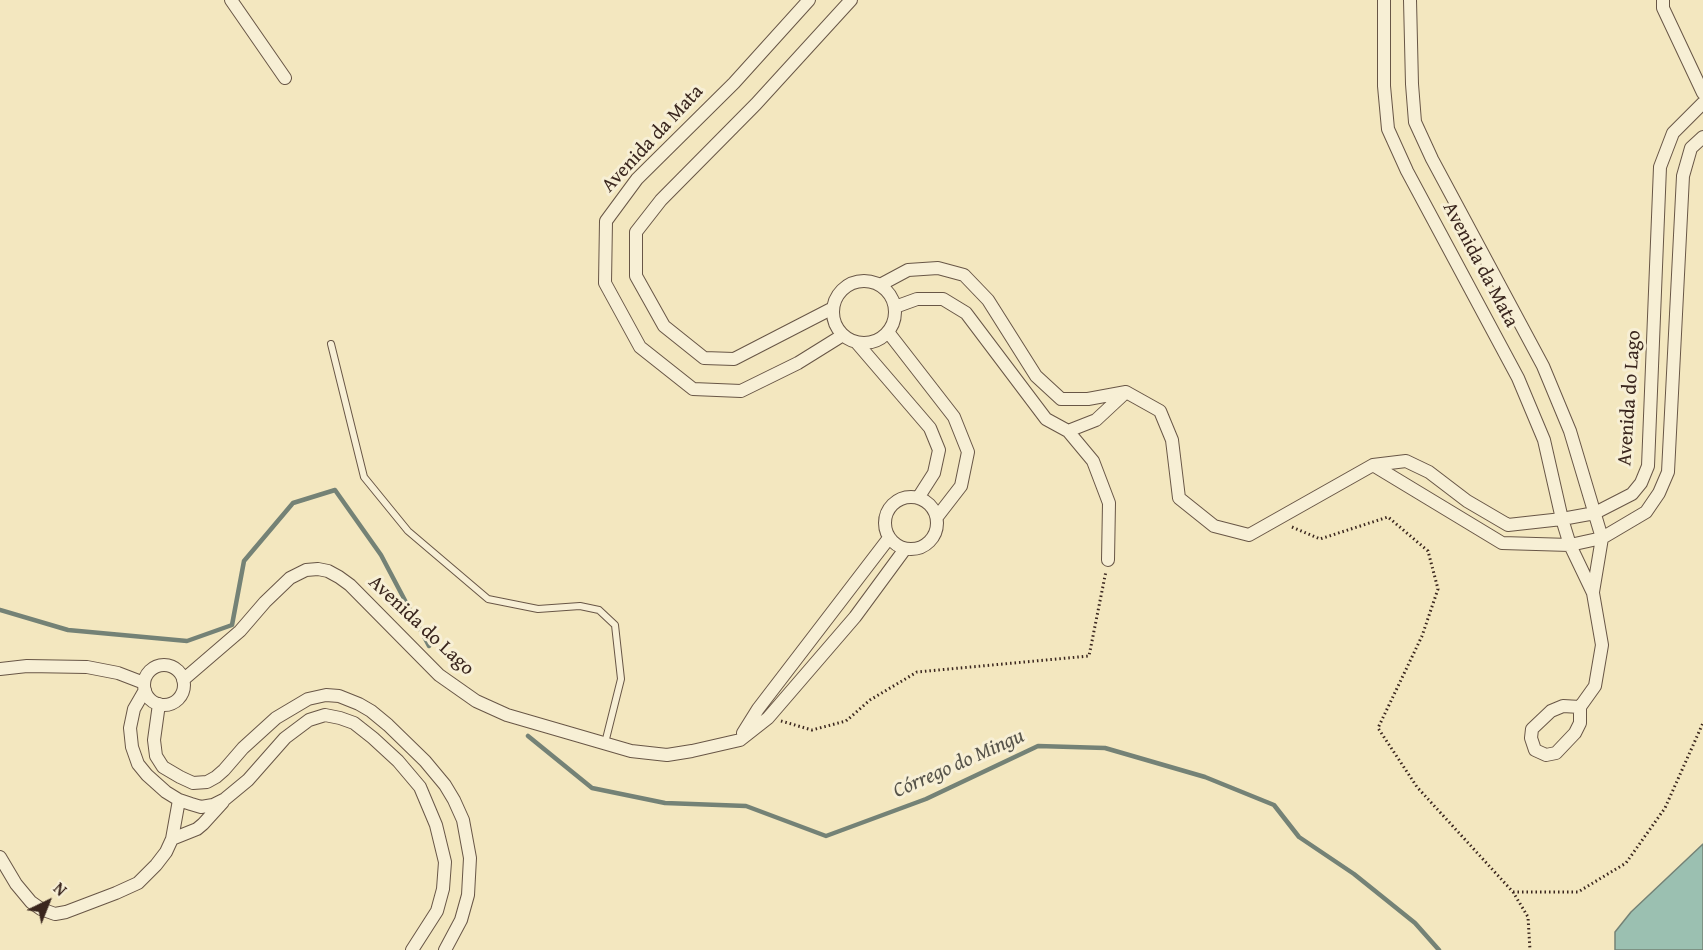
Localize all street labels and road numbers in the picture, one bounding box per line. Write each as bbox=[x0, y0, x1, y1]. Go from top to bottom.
street label: Avenida da Mata bbox=[597, 80, 709, 198]
street label: Avenida da Mata bbox=[1437, 198, 1523, 332]
street label: Avenida do Lago bbox=[1613, 329, 1647, 467]
street label: Avenida do Lago bbox=[363, 571, 479, 681]

